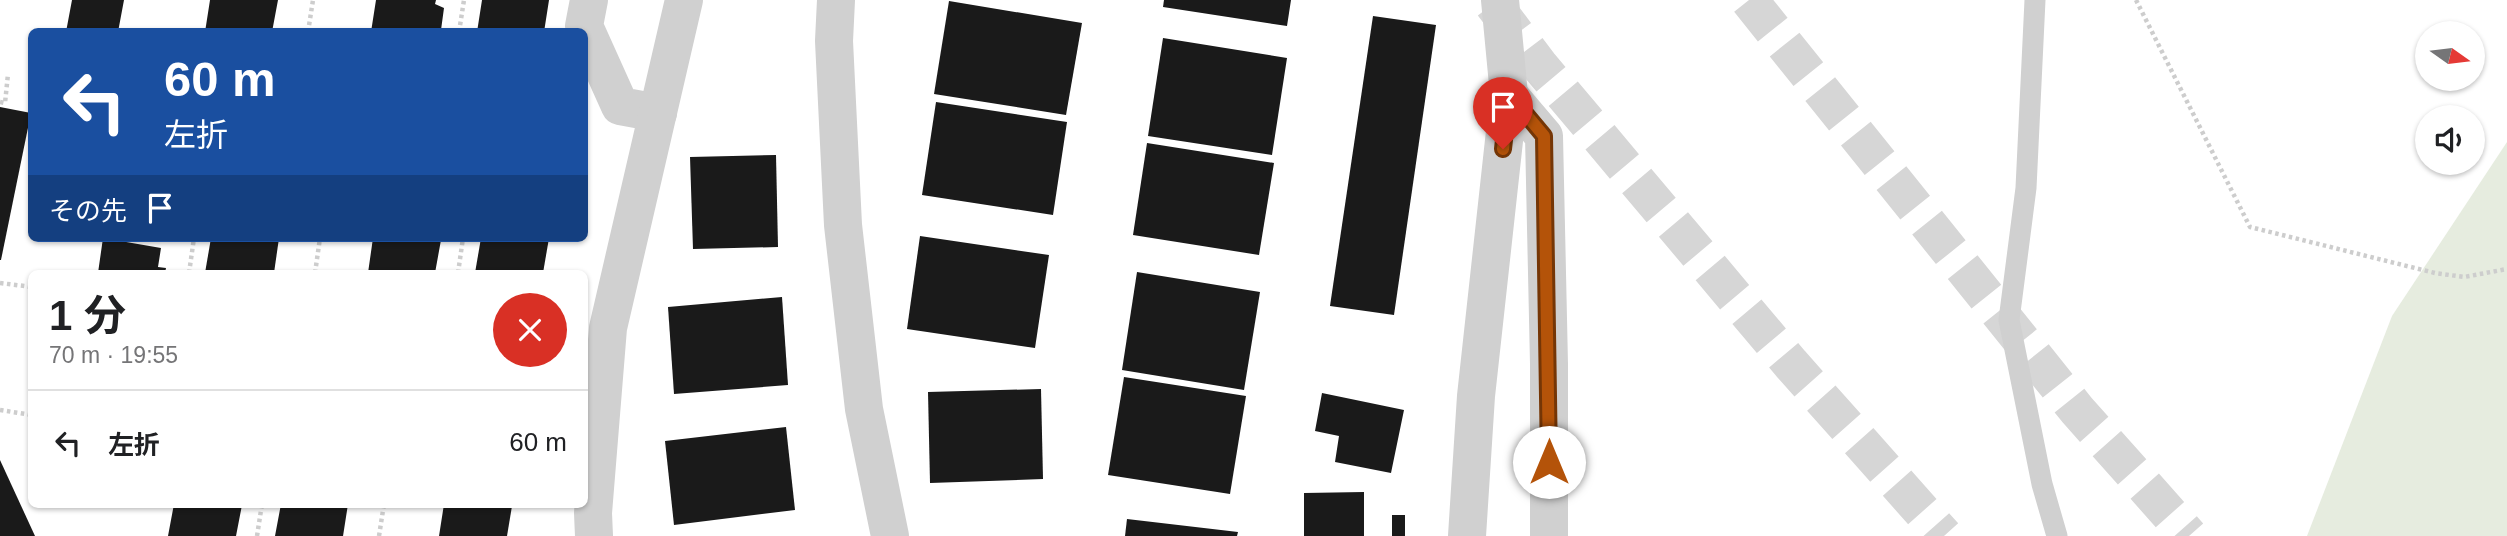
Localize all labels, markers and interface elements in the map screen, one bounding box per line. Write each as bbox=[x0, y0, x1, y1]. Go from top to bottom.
north arrow bbox=[2415, 21, 2485, 91]
map controls bbox=[2415, 21, 2485, 175]
text: 60 m bbox=[164, 52, 276, 106]
icon: left bbox=[49, 56, 140, 147]
pin bbox=[1473, 77, 1533, 149]
icon: arrive bbox=[1484, 88, 1522, 126]
button: sound bbox=[2415, 105, 2485, 175]
text: 左折 bbox=[164, 117, 228, 153]
icon: arrive bbox=[141, 189, 179, 227]
text: その先 bbox=[49, 196, 127, 226]
text: 1 分 bbox=[49, 292, 126, 339]
button: close bbox=[493, 293, 567, 367]
text: 70 m · 19:55 bbox=[49, 342, 178, 368]
icon: left bbox=[49, 424, 87, 462]
position arrow bbox=[1512, 425, 1586, 499]
text: 60 m bbox=[509, 427, 567, 457]
text: 左折 bbox=[108, 430, 160, 460]

